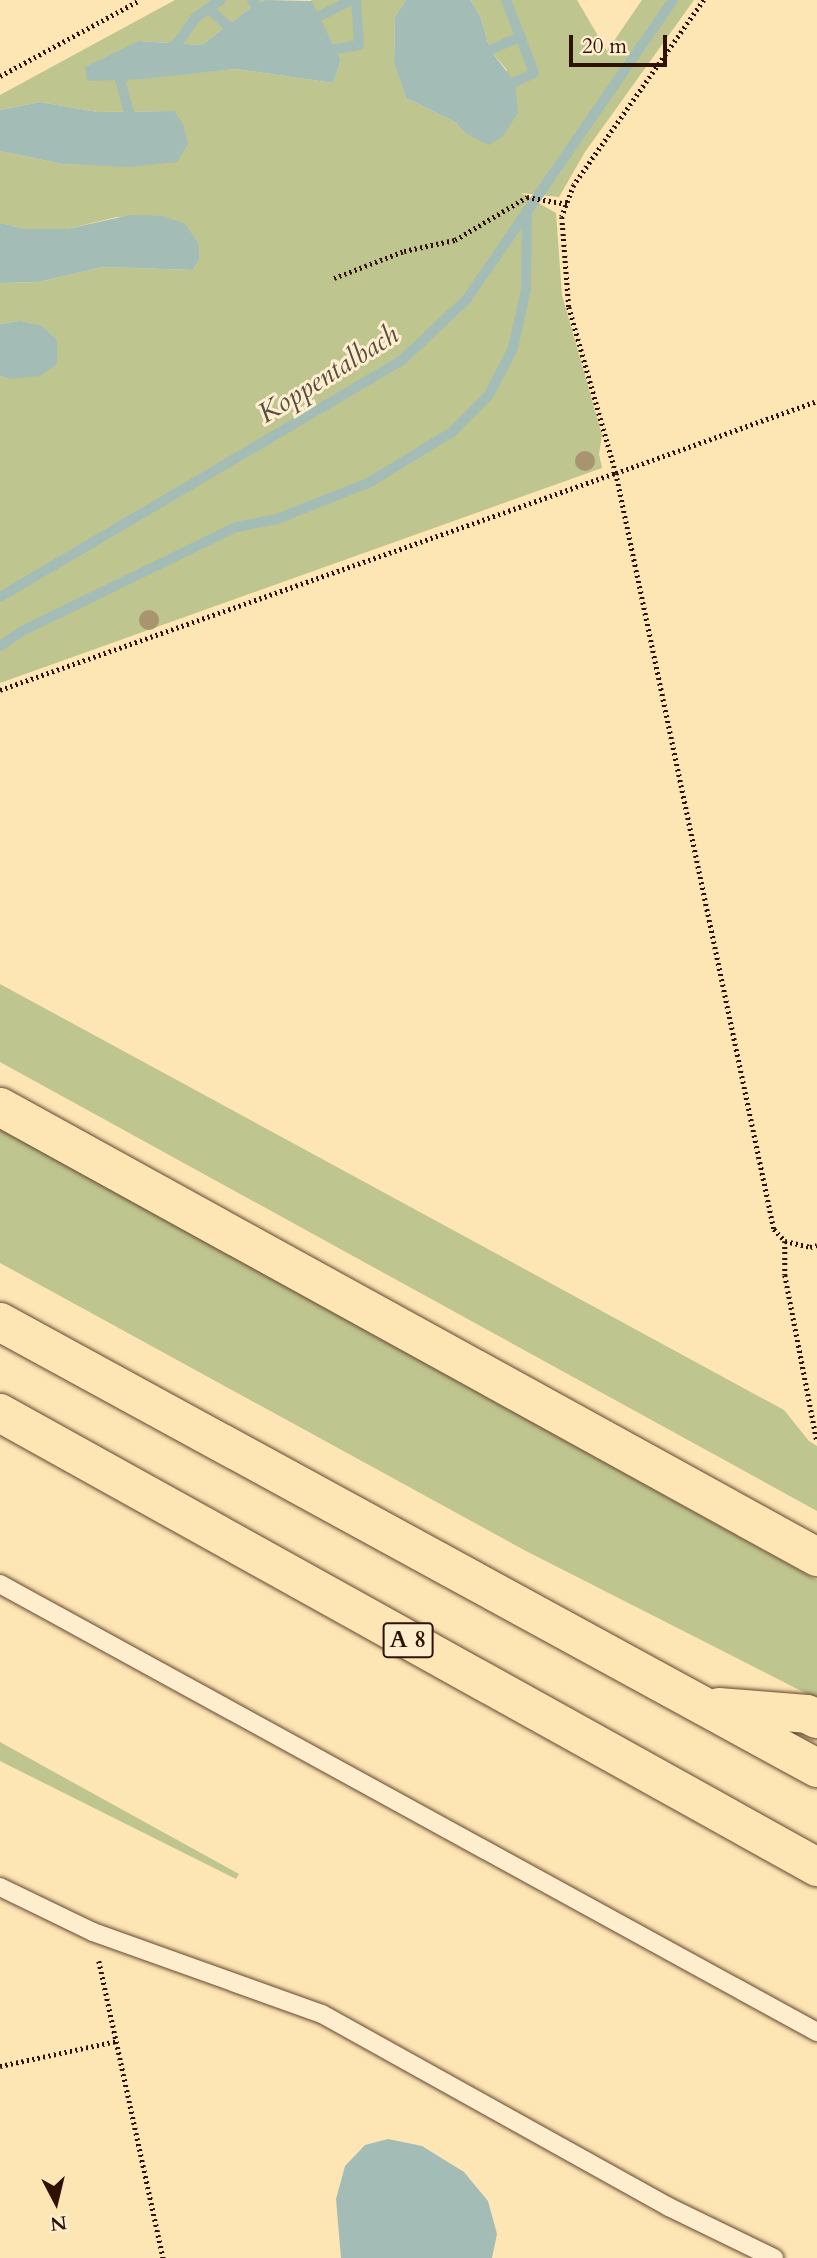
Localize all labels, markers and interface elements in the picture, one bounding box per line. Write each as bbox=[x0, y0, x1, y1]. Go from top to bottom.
scale bar bbox=[572, 21, 670, 65]
text: 20 m bbox=[582, 32, 627, 61]
water label: Koppentalbach bbox=[252, 318, 404, 430]
road number: A 8 bbox=[382, 1620, 434, 1660]
north arrow bbox=[21, 2167, 91, 2237]
text: N bbox=[49, 2209, 68, 2237]

